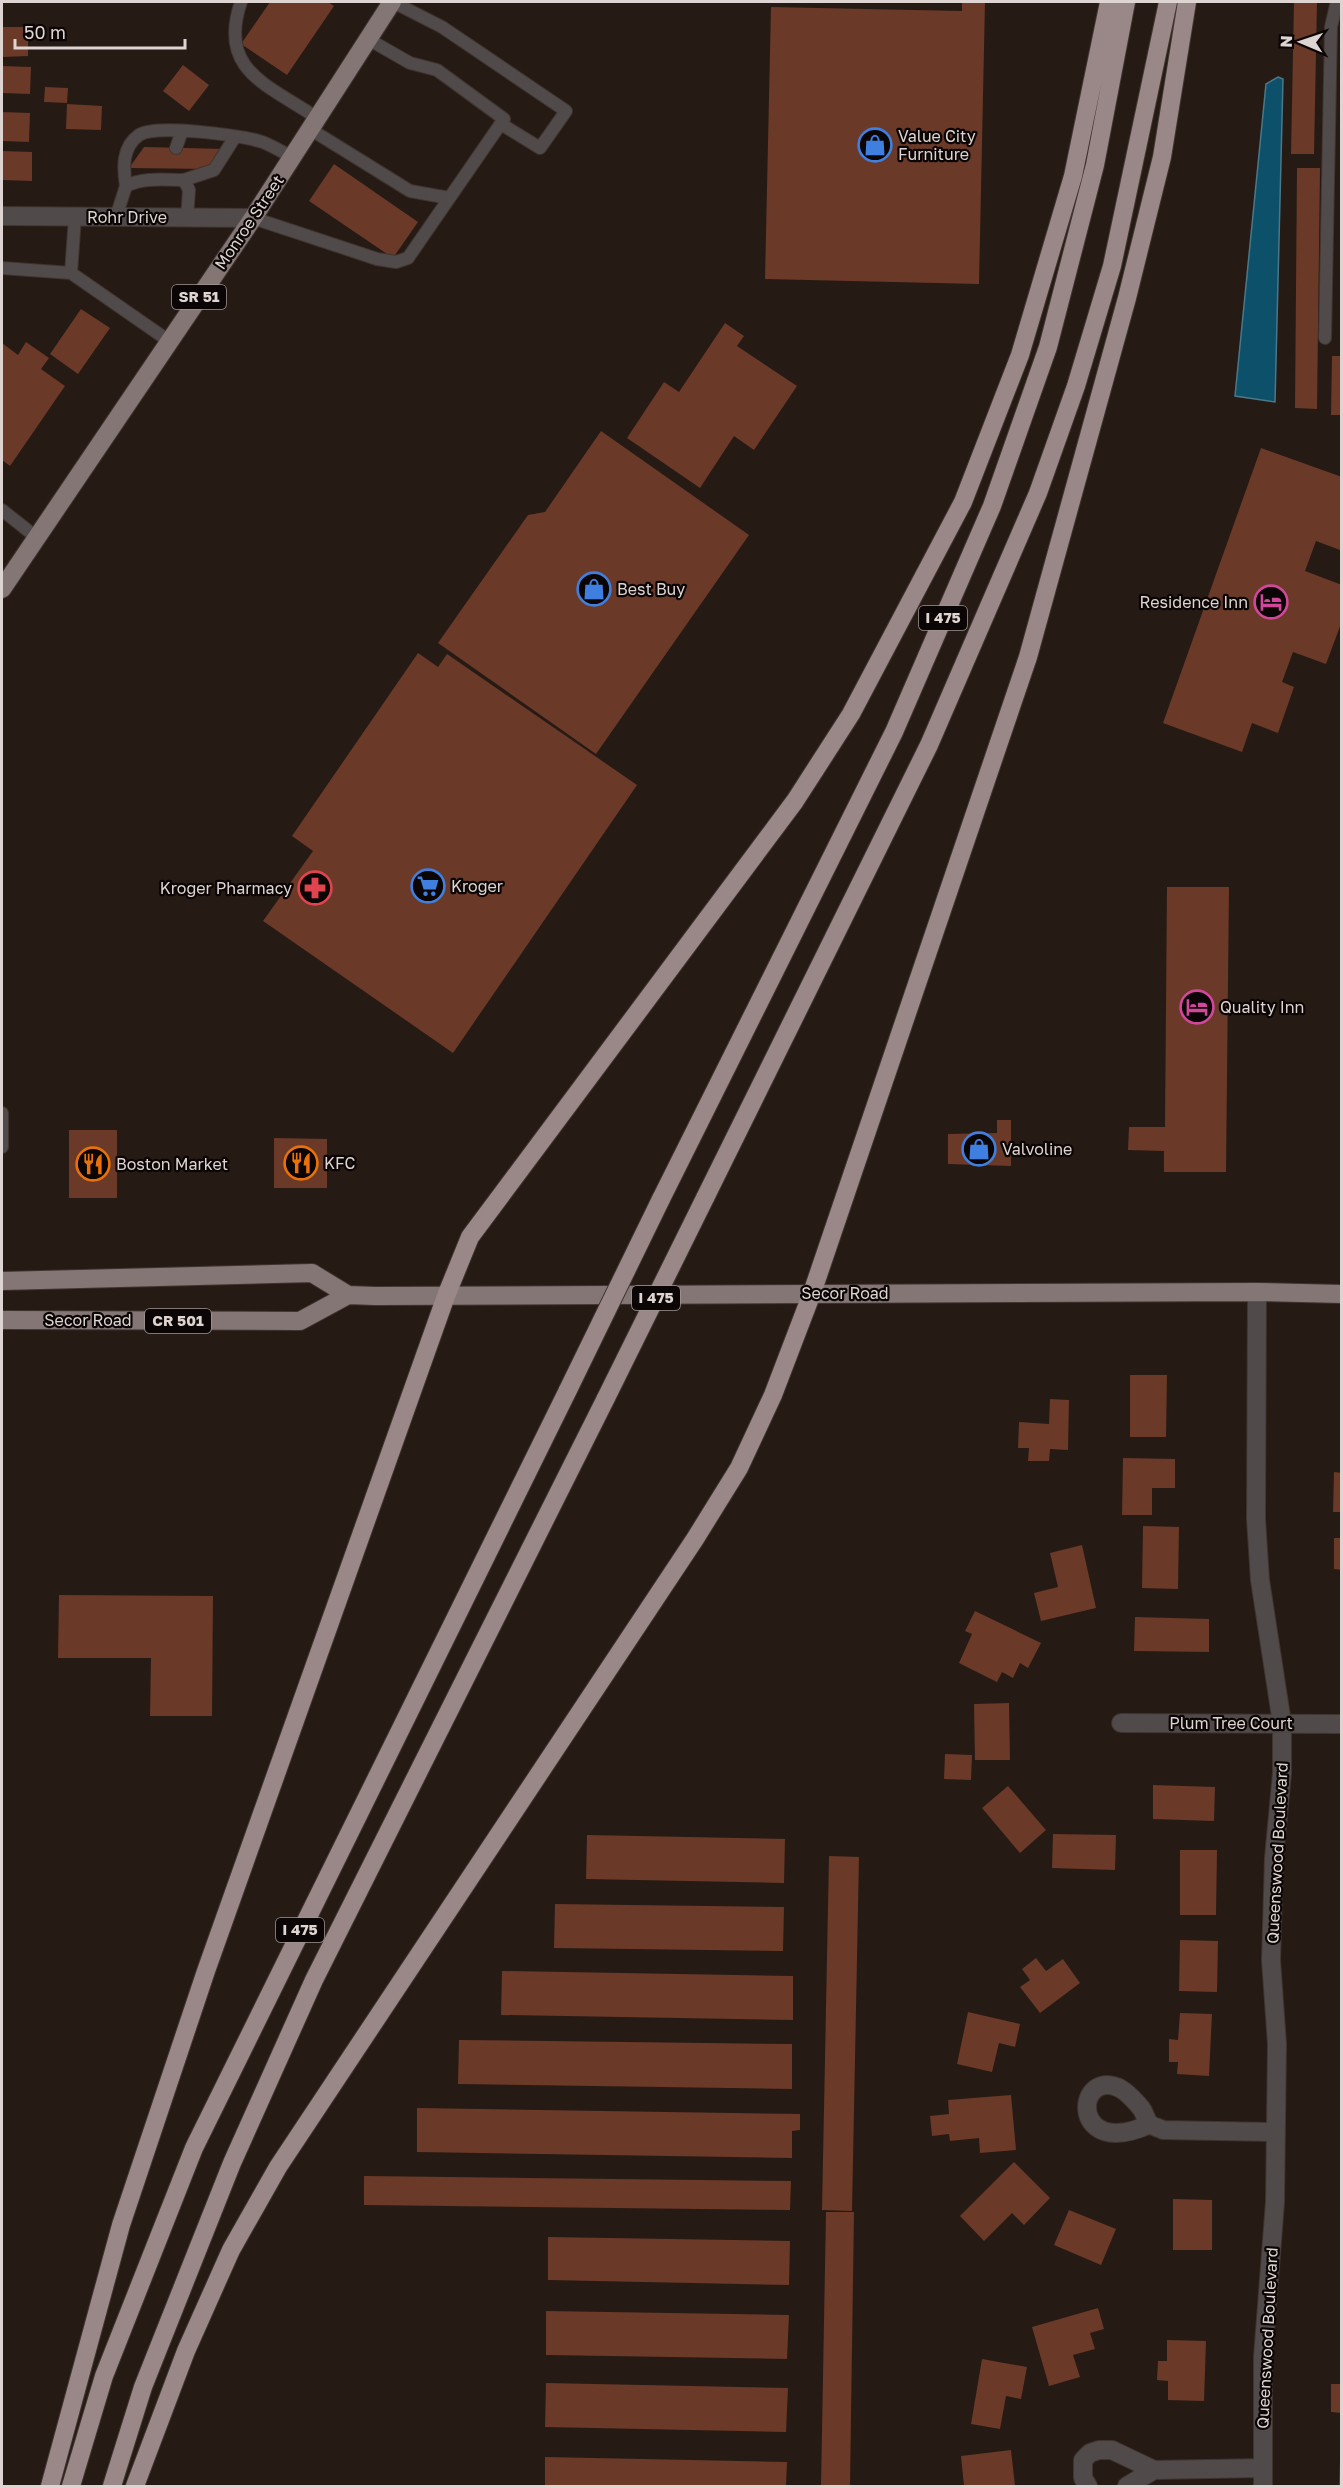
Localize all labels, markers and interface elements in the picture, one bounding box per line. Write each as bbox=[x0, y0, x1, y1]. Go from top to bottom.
scale bar bbox=[15, 12, 184, 50]
north arrow bbox=[1271, 12, 1331, 72]
text: 50 m bbox=[24, 21, 66, 43]
text: N bbox=[1276, 35, 1296, 48]
place label: Value City Furniture bbox=[898, 126, 976, 164]
shop icon: Value City Furniture bbox=[857, 127, 893, 163]
street label: Monroe Street bbox=[210, 171, 288, 273]
street label: Rohr Drive bbox=[87, 207, 167, 227]
road number: SR 51 bbox=[172, 285, 226, 309]
shop icon: Best Buy bbox=[576, 571, 612, 607]
place label: Best Buy bbox=[617, 579, 685, 599]
hotel icon: Residence Inn bbox=[1253, 584, 1289, 620]
place label: Residence Inn bbox=[1140, 592, 1248, 612]
road number: I 475 bbox=[919, 606, 967, 630]
supermarket icon: Kroger bbox=[410, 868, 446, 904]
pharmacy icon: Kroger Pharmacy bbox=[297, 870, 333, 906]
place label: Kroger bbox=[451, 876, 503, 896]
place label: Kroger Pharmacy bbox=[160, 878, 292, 898]
hotel icon: Quality Inn bbox=[1179, 989, 1215, 1025]
place label: Quality Inn bbox=[1220, 997, 1304, 1017]
shop icon: Valvoline bbox=[961, 1131, 997, 1167]
place label: Valvoline bbox=[1002, 1139, 1072, 1159]
restaurant icon: KFC bbox=[283, 1145, 319, 1181]
restaurant icon: Boston Market bbox=[75, 1146, 111, 1182]
place label: KFC bbox=[324, 1153, 355, 1173]
place label: Boston Market bbox=[116, 1154, 228, 1174]
street label: Secor Road bbox=[801, 1283, 889, 1303]
road number: I 475 bbox=[632, 1286, 680, 1310]
road number: CR 501 bbox=[145, 1309, 211, 1333]
street label: Secor Road bbox=[44, 1310, 132, 1330]
street label: Plum Tree Court bbox=[1169, 1713, 1293, 1733]
street label: Queenswood Boulevard bbox=[1262, 1762, 1292, 1944]
road number: I 475 bbox=[276, 1918, 324, 1942]
street label: Queenswood Boulevard bbox=[1252, 2247, 1282, 2429]

